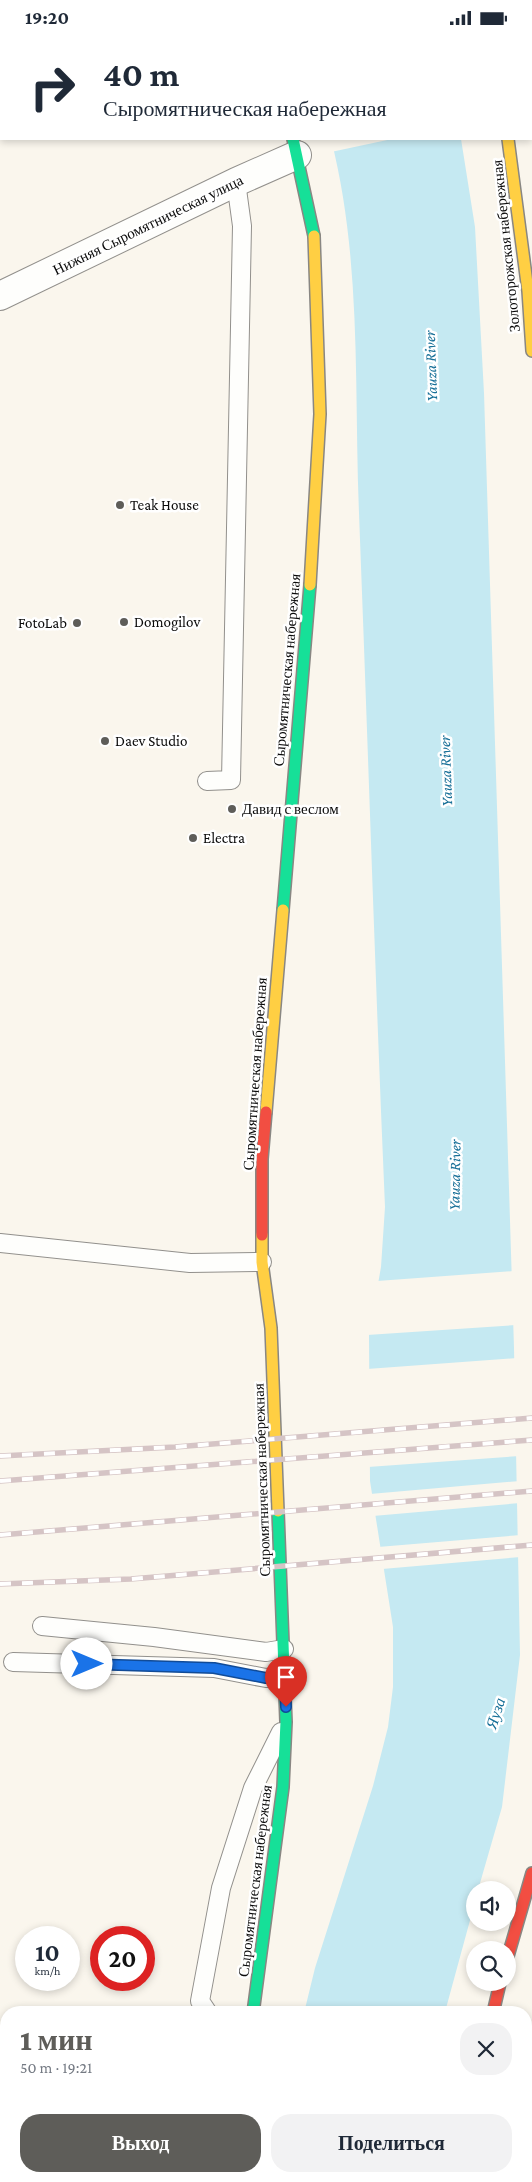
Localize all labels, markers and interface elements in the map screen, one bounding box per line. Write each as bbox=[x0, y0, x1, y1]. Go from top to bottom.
text: 19:20 bbox=[25, 7, 69, 28]
icon: right bbox=[20, 55, 85, 120]
text: 40 m bbox=[103, 55, 180, 94]
text: Сыромятническая набережная bbox=[103, 96, 387, 121]
street label: Золоторожская набережная bbox=[489, 159, 523, 333]
street label: Нижняя Сыромятническая улица bbox=[50, 172, 246, 278]
water label: Yauza River bbox=[421, 330, 440, 402]
place label: Teak House bbox=[130, 497, 199, 513]
marker: Teak House bbox=[114, 499, 126, 511]
street label: Сыромятническая набережная bbox=[271, 573, 303, 767]
place label: Domogilov bbox=[134, 614, 200, 631]
place label: FotoLab bbox=[18, 615, 67, 631]
marker: Domogilov bbox=[118, 616, 130, 628]
marker: FotoLab bbox=[71, 617, 83, 629]
place label: Daev Studio bbox=[115, 733, 187, 749]
marker: Daev Studio bbox=[99, 735, 111, 747]
water label: Yauza River bbox=[436, 735, 455, 807]
place label: Давид с веслом bbox=[242, 801, 339, 817]
marker: Давид с веслом bbox=[226, 803, 238, 815]
place label: Electra bbox=[203, 830, 245, 846]
marker: Electra bbox=[187, 832, 199, 844]
street label: Сыромятническая набережная bbox=[240, 977, 270, 1171]
water label: Yauza River bbox=[445, 1139, 464, 1211]
street label: Сыромятническая набережная bbox=[251, 1383, 273, 1577]
position arrow bbox=[60, 1637, 112, 1689]
pin bbox=[265, 1656, 307, 1707]
icon: arrive bbox=[272, 1663, 300, 1691]
water label: Яуза bbox=[482, 1695, 509, 1732]
street label: Сыромятническая набережная bbox=[235, 1784, 275, 1978]
map controls bbox=[466, 1881, 516, 1991]
button: sound bbox=[466, 1881, 516, 1931]
speed limit sign: 20 bbox=[90, 1926, 155, 1991]
text: 10 bbox=[35, 1939, 60, 1966]
button: search bbox=[466, 1941, 516, 1991]
text: km/h bbox=[35, 1964, 60, 1978]
text: 1 мин bbox=[20, 2023, 93, 2056]
button: close bbox=[460, 2023, 512, 2075]
text: 50 m · 19:21 bbox=[20, 2059, 92, 2076]
button: Выход bbox=[20, 2114, 261, 2172]
button: Поделиться bbox=[271, 2114, 512, 2172]

